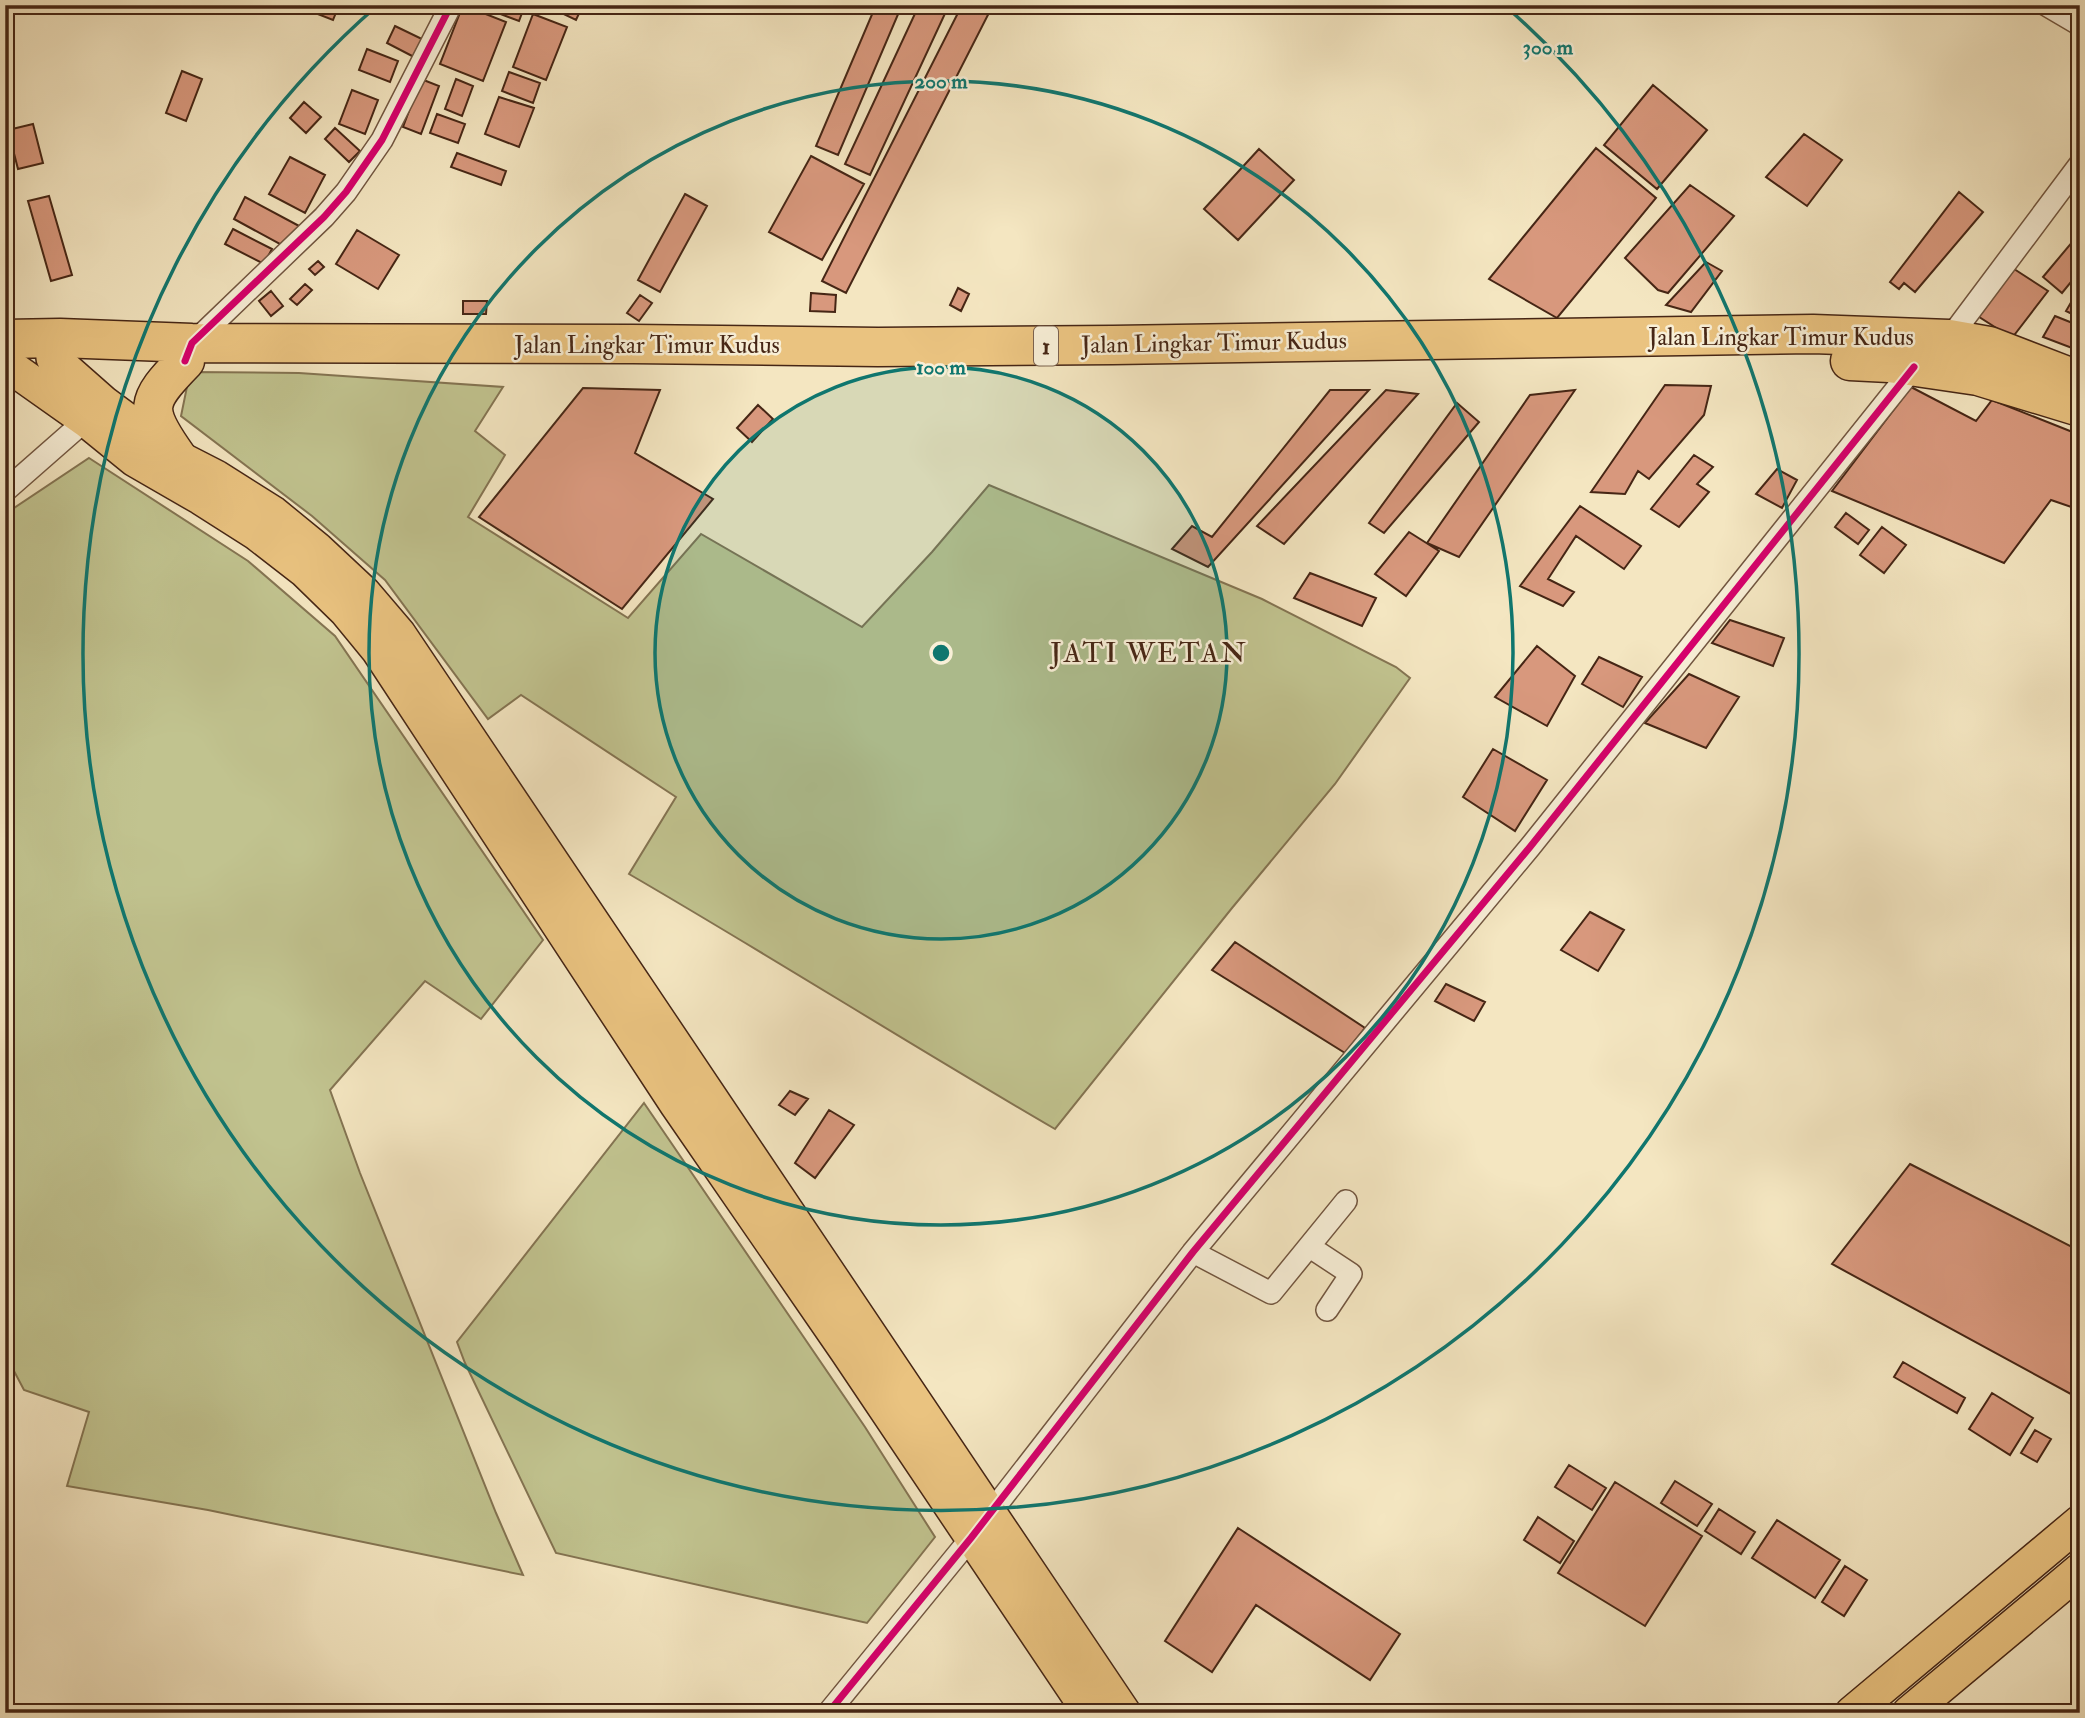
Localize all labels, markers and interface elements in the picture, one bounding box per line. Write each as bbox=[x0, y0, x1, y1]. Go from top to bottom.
text: 300 m bbox=[1523, 34, 1574, 61]
text: 200 m bbox=[915, 68, 968, 95]
street label: Jalan Lingkar Timur Kudus bbox=[1647, 322, 1914, 353]
street label: Jalan Lingkar Timur Kudus bbox=[1080, 325, 1347, 361]
road number: 1 bbox=[1034, 326, 1058, 366]
street label: Jalan Lingkar Timur Kudus bbox=[513, 330, 780, 361]
text: 100 m bbox=[916, 354, 967, 381]
district label: JATI WETAN bbox=[1049, 636, 1248, 671]
centre of rings bbox=[929, 641, 953, 665]

